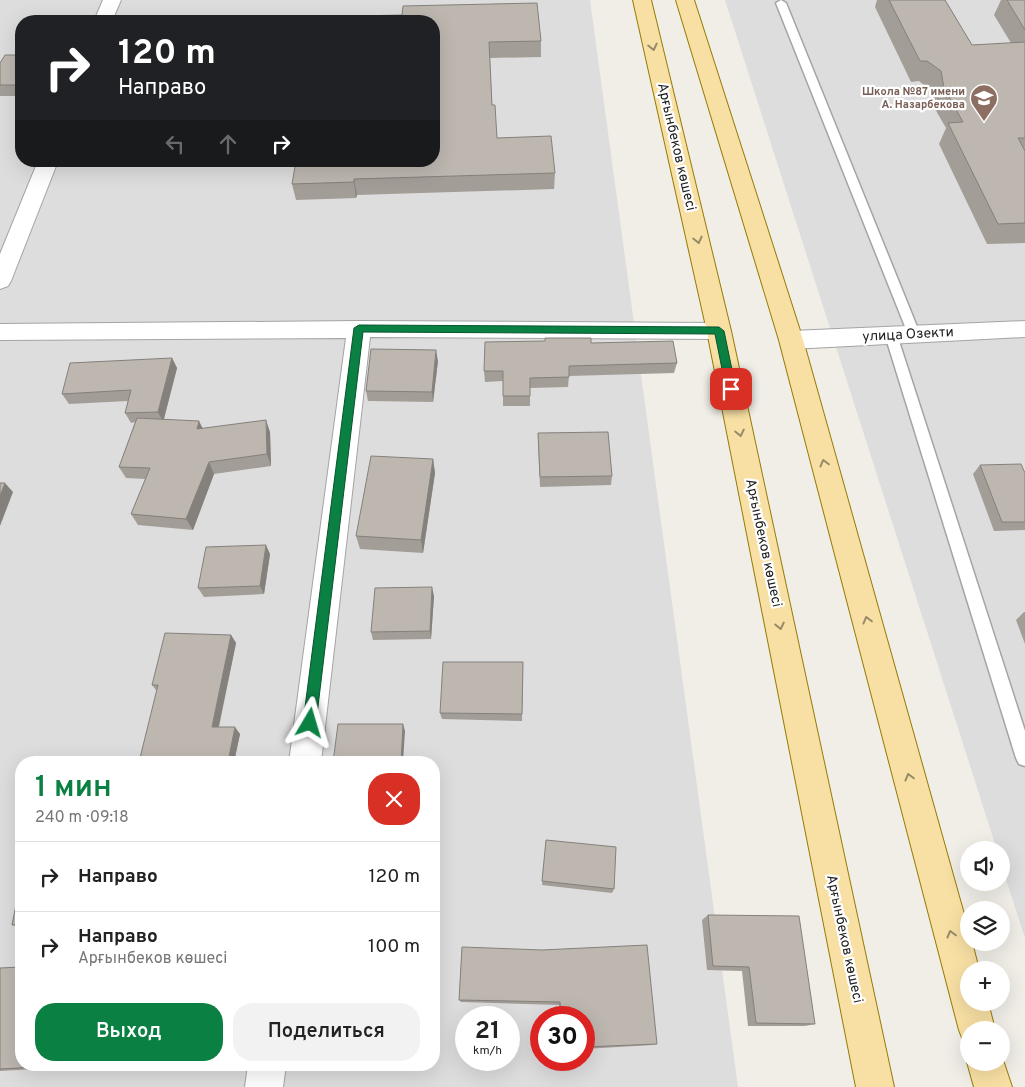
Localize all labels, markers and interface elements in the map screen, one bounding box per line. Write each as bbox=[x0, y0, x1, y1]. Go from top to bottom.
text: 120 m bbox=[118, 32, 216, 76]
icon: right bbox=[35, 35, 100, 100]
one-way arrow bbox=[647, 43, 658, 52]
text: Направо bbox=[118, 75, 206, 102]
street label: Арғынбеков көшесі bbox=[653, 81, 699, 213]
school or university icon: Школа №87 имени А. Назарбекова bbox=[969, 83, 999, 122]
place label: Школа №87 имени А. Назарбекова bbox=[862, 85, 965, 112]
icon: left bbox=[161, 130, 189, 158]
icon: ahead bbox=[214, 130, 242, 158]
icon: right bbox=[267, 130, 295, 158]
one-way arrow bbox=[692, 235, 703, 244]
street label: улица Озекти bbox=[862, 324, 954, 346]
pin bbox=[710, 368, 752, 410]
icon: arrive bbox=[717, 375, 745, 403]
one-way arrow bbox=[734, 428, 745, 437]
one-way arrow bbox=[820, 460, 830, 468]
street label: Арғынбеков көшесі bbox=[741, 477, 785, 609]
one-way arrow bbox=[862, 617, 872, 625]
one-way arrow bbox=[774, 622, 785, 631]
position arrow bbox=[283, 696, 335, 748]
text: 1 мин bbox=[35, 770, 112, 807]
button: close bbox=[368, 773, 420, 825]
one-way arrow bbox=[904, 773, 915, 782]
text: 240 m · 09:18 bbox=[35, 808, 129, 828]
map controls bbox=[960, 841, 1010, 1071]
button: sound bbox=[960, 841, 1010, 891]
icon: right bbox=[35, 863, 63, 891]
text: Направо bbox=[78, 865, 158, 889]
text: 120 m bbox=[369, 865, 420, 889]
street label: Арғынбеков көшесі bbox=[822, 873, 866, 1005]
button: layers bbox=[960, 901, 1010, 951]
text: Направо bbox=[78, 925, 158, 949]
one-way arrow bbox=[947, 931, 957, 939]
icon: right bbox=[35, 933, 63, 961]
text: 100 m bbox=[368, 935, 420, 959]
text: Арғынбеков көшесі bbox=[78, 949, 227, 969]
button: + bbox=[960, 961, 1010, 1011]
button: Выход bbox=[35, 1003, 223, 1061]
button: Поделиться bbox=[233, 1003, 420, 1061]
speed limit sign: 30 bbox=[530, 1006, 595, 1071]
text: 21 bbox=[475, 1016, 500, 1048]
button: − bbox=[960, 1021, 1010, 1071]
text: km/h bbox=[473, 1043, 502, 1059]

